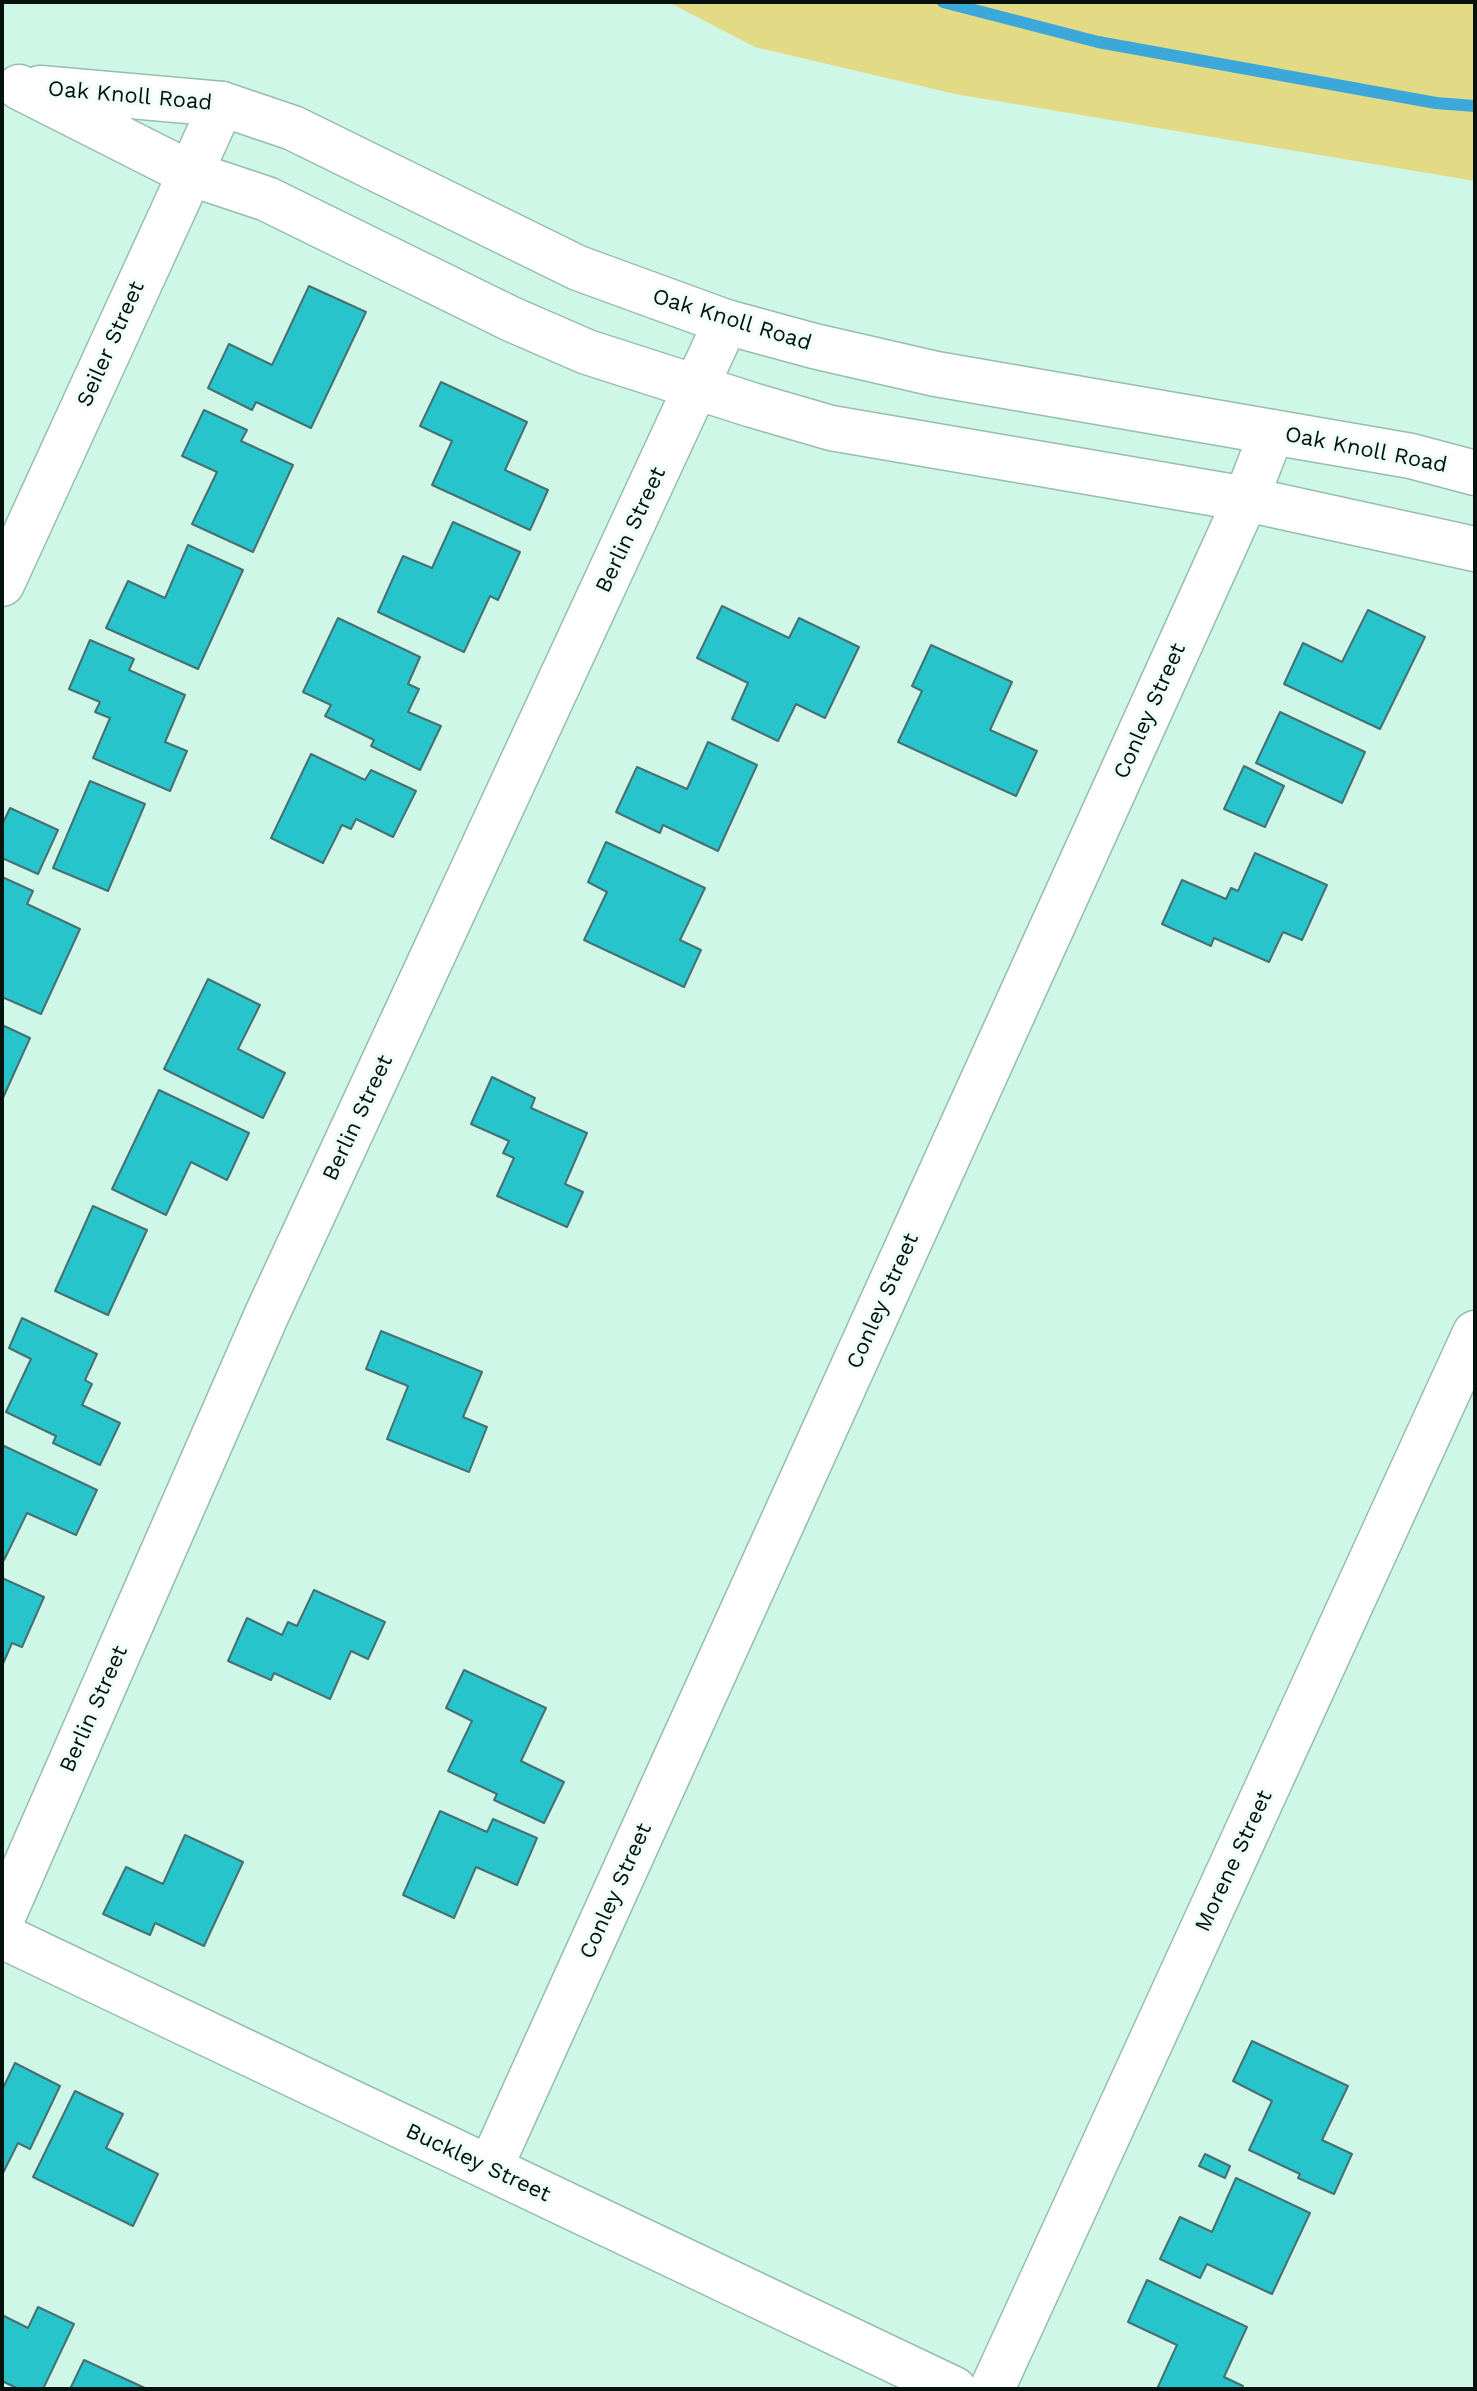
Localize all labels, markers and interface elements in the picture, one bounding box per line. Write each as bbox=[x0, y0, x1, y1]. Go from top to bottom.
street label: Oak Knoll Road bbox=[47, 76, 213, 116]
street label: Seiler Street bbox=[72, 277, 150, 411]
street label: Oak Knoll Road bbox=[649, 283, 815, 357]
street label: Oak Knoll Road bbox=[1283, 421, 1449, 479]
street label: Berlin Street bbox=[590, 463, 672, 597]
street label: Conley Street bbox=[1108, 639, 1192, 783]
street label: Berlin Street bbox=[317, 1051, 399, 1185]
street label: Conley Street bbox=[841, 1229, 925, 1373]
street label: Berlin Street bbox=[54, 1642, 134, 1776]
street label: Morene Street bbox=[1190, 1786, 1278, 1936]
street label: Conley Street bbox=[574, 1819, 658, 1963]
street label: Buckley Street bbox=[401, 2118, 555, 2208]

